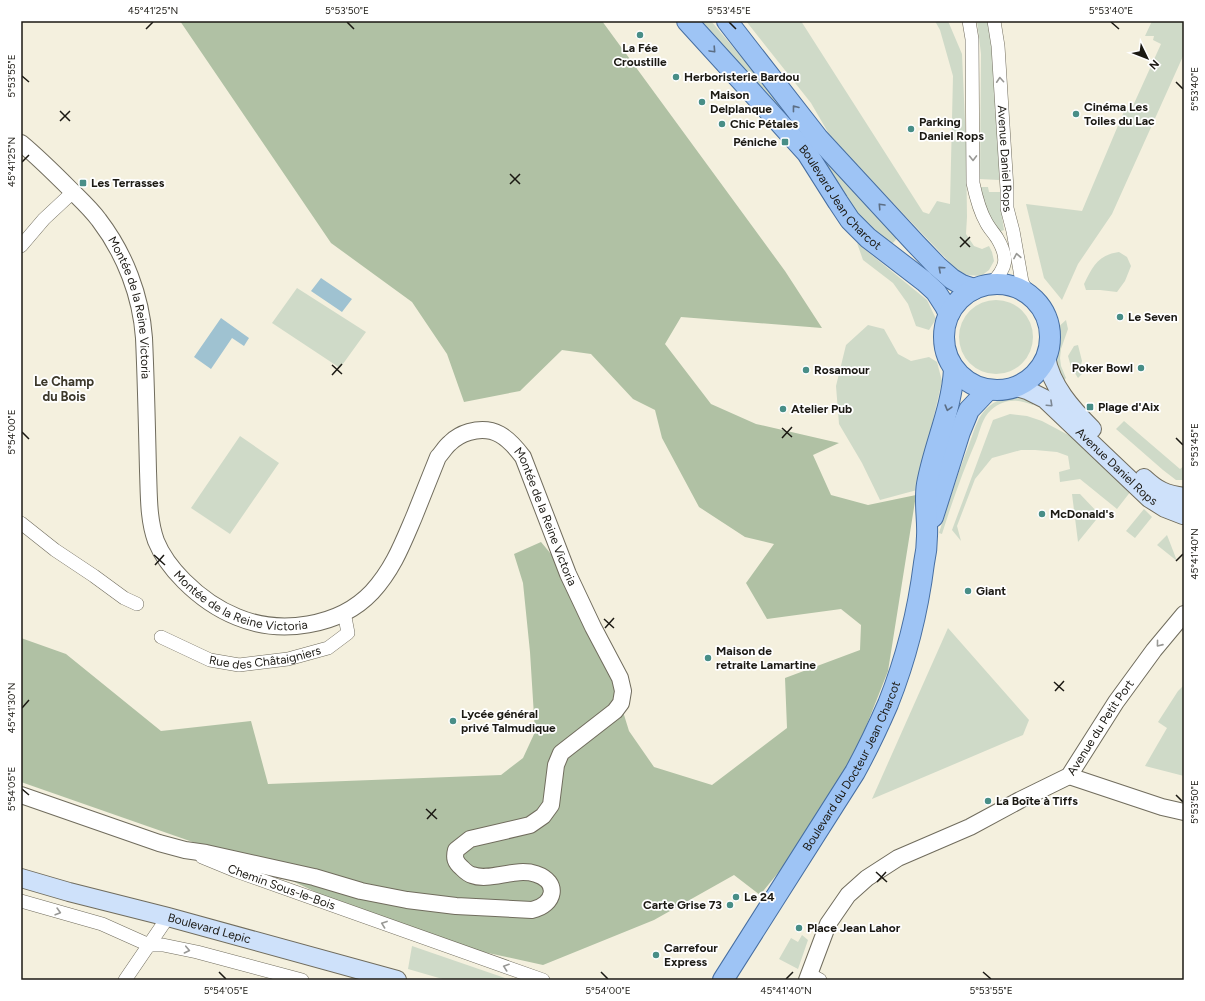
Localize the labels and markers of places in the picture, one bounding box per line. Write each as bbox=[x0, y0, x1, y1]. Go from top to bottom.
marker: La Fée Croustille bbox=[635, 30, 645, 40]
place label: La Fée Croustille bbox=[613, 41, 667, 69]
place label: Herboristerie Bardou bbox=[684, 70, 800, 84]
marker: Herboristerie Bardou bbox=[671, 72, 681, 82]
place label: Maison Delplanque bbox=[710, 88, 772, 116]
marker: Maison Delplanque bbox=[697, 97, 707, 107]
place label: Cinéma Les Toiles du Lac bbox=[1084, 100, 1155, 128]
marker: Cinéma Les Toiles du Lac bbox=[1071, 109, 1081, 119]
place label: Parking Daniel Rops bbox=[919, 115, 984, 143]
place label: Chic Pétales bbox=[730, 117, 799, 131]
marker: Chic Pétales bbox=[717, 119, 727, 129]
marker: Parking Daniel Rops bbox=[906, 124, 916, 134]
place label: Péniche bbox=[733, 135, 777, 149]
marker: Péniche bbox=[780, 137, 790, 147]
place label: Les Terrasses bbox=[91, 176, 165, 190]
marker: Les Terrasses bbox=[78, 178, 88, 188]
place label: Le Seven bbox=[1128, 310, 1178, 324]
marker: Le Seven bbox=[1115, 312, 1125, 322]
place label: Poker Bowl bbox=[1072, 361, 1133, 375]
place label: Rosamour bbox=[814, 363, 870, 377]
marker: Poker Bowl bbox=[1136, 363, 1146, 373]
marker: Rosamour bbox=[801, 365, 811, 375]
place label: Plage d'Aix bbox=[1098, 400, 1160, 414]
place label: Atelier Pub bbox=[791, 402, 852, 416]
marker: Plage d'Aix bbox=[1085, 402, 1095, 412]
marker: Atelier Pub bbox=[778, 404, 788, 414]
place label: McDonald's bbox=[1050, 507, 1114, 521]
marker: McDonald's bbox=[1037, 509, 1047, 519]
place label: Giant bbox=[976, 584, 1006, 598]
marker: Giant bbox=[963, 586, 973, 596]
place label: Maison de retraite Lamartine bbox=[716, 644, 816, 672]
marker: Maison de retraite Lamartine bbox=[703, 653, 713, 663]
place label: Lycée général privé Talmudique bbox=[461, 707, 556, 735]
marker: Lycée général privé Talmudique bbox=[448, 716, 458, 726]
place label: La Boîte à Tiffs bbox=[996, 794, 1078, 808]
marker: La Boîte à Tiffs bbox=[983, 796, 993, 806]
place label: Le 24 bbox=[744, 890, 775, 904]
marker: Le 24 bbox=[731, 892, 741, 902]
place label: Carte Grise 73 bbox=[643, 898, 722, 912]
marker: Carte Grise 73 bbox=[725, 900, 735, 910]
place label: Place Jean Lahor bbox=[807, 921, 901, 935]
marker: Place Jean Lahor bbox=[794, 923, 804, 933]
place label: Carrefour Express bbox=[664, 941, 718, 969]
marker: Carrefour Express bbox=[651, 950, 661, 960]

